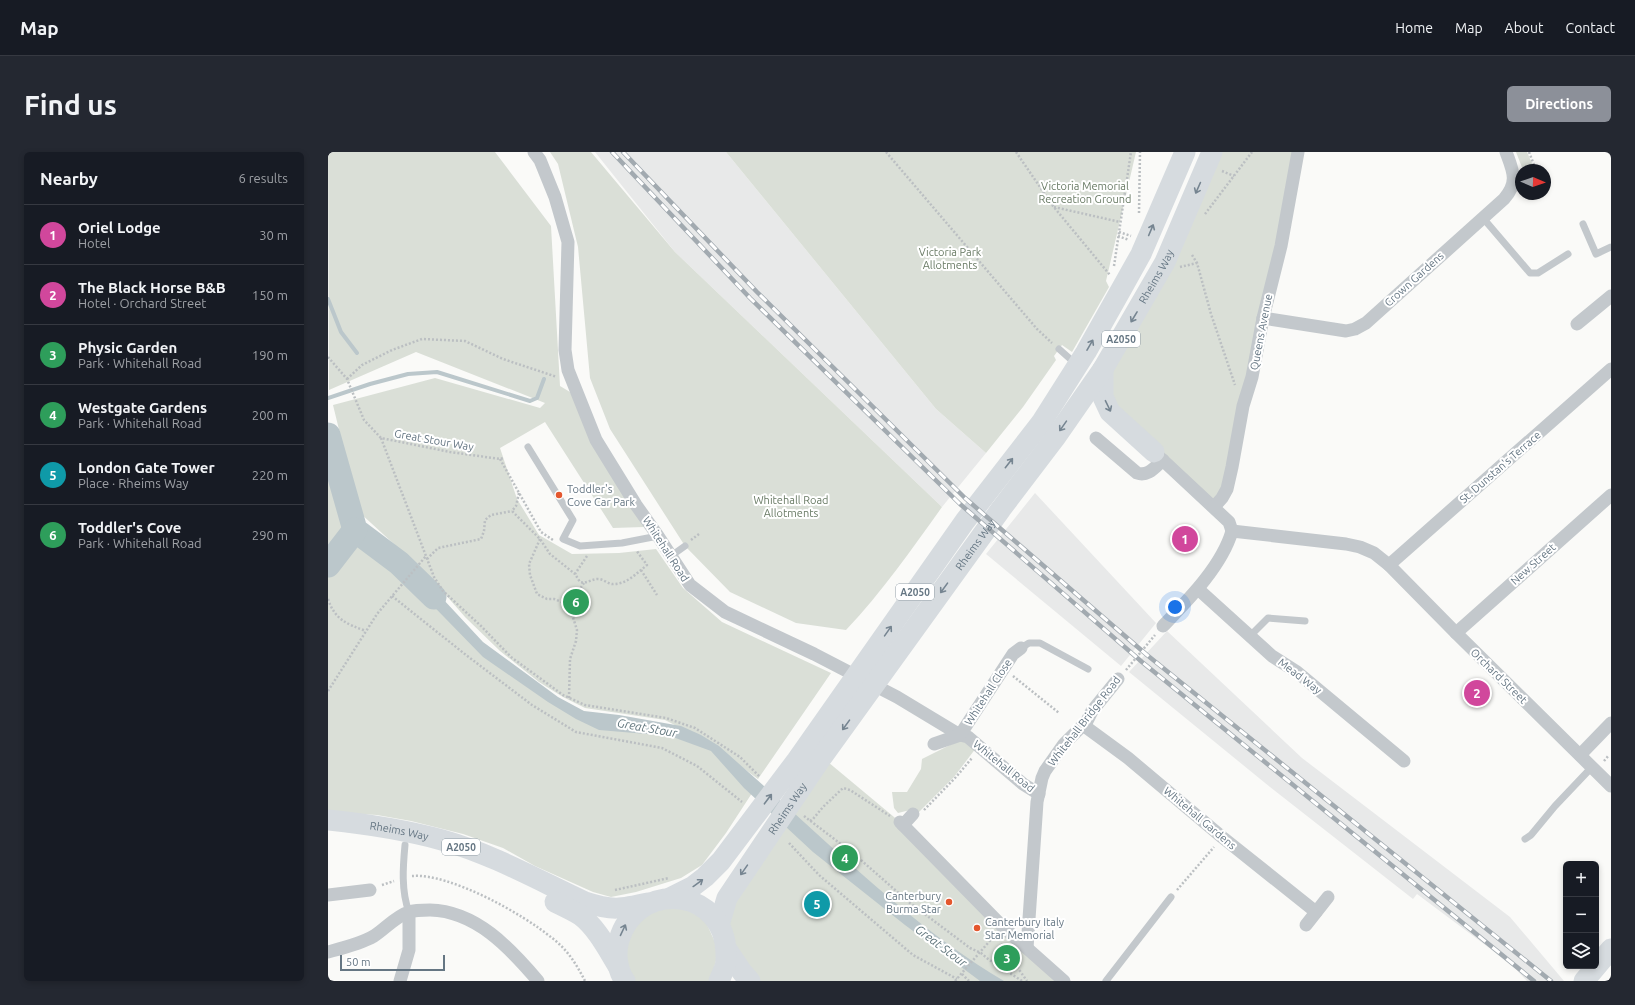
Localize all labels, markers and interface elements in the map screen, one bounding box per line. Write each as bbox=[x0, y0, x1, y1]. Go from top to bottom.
text: Map bbox=[20, 17, 59, 39]
text: Home bbox=[1395, 20, 1433, 36]
text: Map bbox=[1455, 20, 1483, 36]
text: About bbox=[1505, 20, 1544, 36]
text: Contact bbox=[1566, 20, 1615, 36]
button: Directions bbox=[1507, 86, 1611, 122]
text: Find us bbox=[24, 89, 117, 120]
north arrow bbox=[1515, 164, 1551, 200]
text: Nearby bbox=[40, 169, 98, 188]
text: 6 results bbox=[238, 171, 288, 185]
park label: Victoria Memorial Recreation Ground bbox=[1038, 180, 1132, 205]
one-way arrow bbox=[1193, 182, 1201, 194]
text: Oriel Lodge bbox=[78, 219, 161, 236]
one-way arrow bbox=[1148, 224, 1155, 236]
text: 1 bbox=[49, 228, 57, 242]
text: 30 m bbox=[259, 228, 288, 242]
text: Hotel bbox=[78, 236, 110, 250]
park label: Victoria Park Allotments bbox=[919, 246, 982, 271]
street label: Rheims Way bbox=[1136, 247, 1176, 305]
street label: Crown Gardens bbox=[1382, 249, 1446, 309]
text: The Black Horse B&B bbox=[78, 279, 226, 296]
text: 2 bbox=[49, 288, 57, 302]
text: 150 m bbox=[252, 288, 288, 302]
street label: Queens Avenue bbox=[1248, 293, 1274, 371]
text: Hotel · Orchard Street bbox=[78, 296, 206, 310]
one-way arrow bbox=[1129, 311, 1137, 323]
road number: A2050 bbox=[1102, 331, 1140, 347]
text: Physic Garden bbox=[78, 339, 177, 356]
one-way arrow bbox=[1087, 339, 1095, 351]
text: 3 bbox=[49, 348, 57, 362]
text: 190 m bbox=[252, 348, 288, 362]
text: Park · Whitehall Road bbox=[78, 356, 202, 370]
text: Westgate Gardens bbox=[78, 399, 207, 416]
one-way arrow bbox=[1105, 400, 1112, 412]
text: 4 bbox=[49, 408, 57, 422]
text: 200 m bbox=[252, 408, 288, 422]
text: Park · Whitehall Road bbox=[78, 416, 202, 430]
one-way arrow bbox=[1059, 420, 1067, 431]
street label: Great Stour Way bbox=[393, 427, 475, 453]
street label: St. Dunstan's Terrace bbox=[1457, 429, 1543, 505]
one-way arrow bbox=[1005, 458, 1013, 469]
text: London Gate Tower bbox=[78, 459, 215, 476]
text: 5 bbox=[49, 468, 57, 482]
text: 220 m bbox=[252, 468, 288, 482]
text: Place · Rheims Way bbox=[78, 476, 189, 490]
place label: Toddler's Cove Car Park bbox=[567, 483, 635, 508]
marker: Toddler's Cove Car Park bbox=[554, 490, 564, 500]
park label: Whitehall Road Allotments bbox=[753, 494, 829, 519]
street label: Whitehall Road bbox=[641, 514, 691, 584]
street label: Rheims Way bbox=[953, 516, 998, 572]
text: Toddler's Cove bbox=[78, 519, 181, 536]
pin: 1 bbox=[1172, 524, 1198, 554]
text: 6 bbox=[49, 528, 57, 542]
text: 290 m bbox=[252, 528, 288, 542]
text: Park · Whitehall Road bbox=[78, 536, 202, 550]
street label: New Street bbox=[1508, 540, 1558, 587]
one-way arrow bbox=[940, 582, 949, 593]
road number: A2050 bbox=[896, 584, 934, 600]
pin: 6 bbox=[563, 587, 589, 617]
your location bbox=[1165, 597, 1185, 617]
one-way arrow bbox=[884, 626, 892, 637]
street label: Orchard Street bbox=[1468, 646, 1530, 706]
street label: Mead Way bbox=[1276, 656, 1325, 697]
street label: Whitehall Close bbox=[962, 657, 1014, 727]
street label: Whitehall Bridge Road bbox=[1045, 674, 1123, 768]
pin: 2 bbox=[1464, 678, 1490, 708]
water label: Great Stour bbox=[616, 716, 679, 739]
one-way arrow bbox=[842, 719, 850, 730]
street label: Whitehall Road bbox=[971, 738, 1037, 794]
street label: Rheims Way bbox=[766, 780, 809, 837]
street label: Whitehall Gardens bbox=[1162, 784, 1239, 852]
one-way arrow bbox=[764, 794, 772, 805]
street label: Rheims Way bbox=[369, 819, 430, 843]
road number: A2050 bbox=[442, 839, 480, 855]
pin: 4 bbox=[832, 843, 858, 873]
map controls bbox=[1563, 861, 1599, 969]
button: + bbox=[1563, 861, 1599, 897]
one-way arrow bbox=[740, 865, 748, 876]
one-way arrow bbox=[692, 879, 703, 887]
pin: 5 bbox=[804, 889, 830, 919]
place label: Canterbury Burma Star bbox=[885, 890, 942, 915]
marker: Canterbury Burma Star bbox=[944, 897, 954, 907]
button: − bbox=[1563, 897, 1599, 933]
place label: Canterbury Italy Star Memorial bbox=[985, 916, 1065, 941]
water label: Great Stour bbox=[913, 922, 970, 969]
marker: Canterbury Italy Star Memorial bbox=[972, 923, 982, 933]
one-way arrow bbox=[620, 924, 627, 936]
button: layers bbox=[1563, 933, 1599, 969]
pin: 3 bbox=[994, 943, 1020, 973]
scale bar bbox=[340, 953, 445, 972]
text: 50 m bbox=[346, 956, 370, 968]

